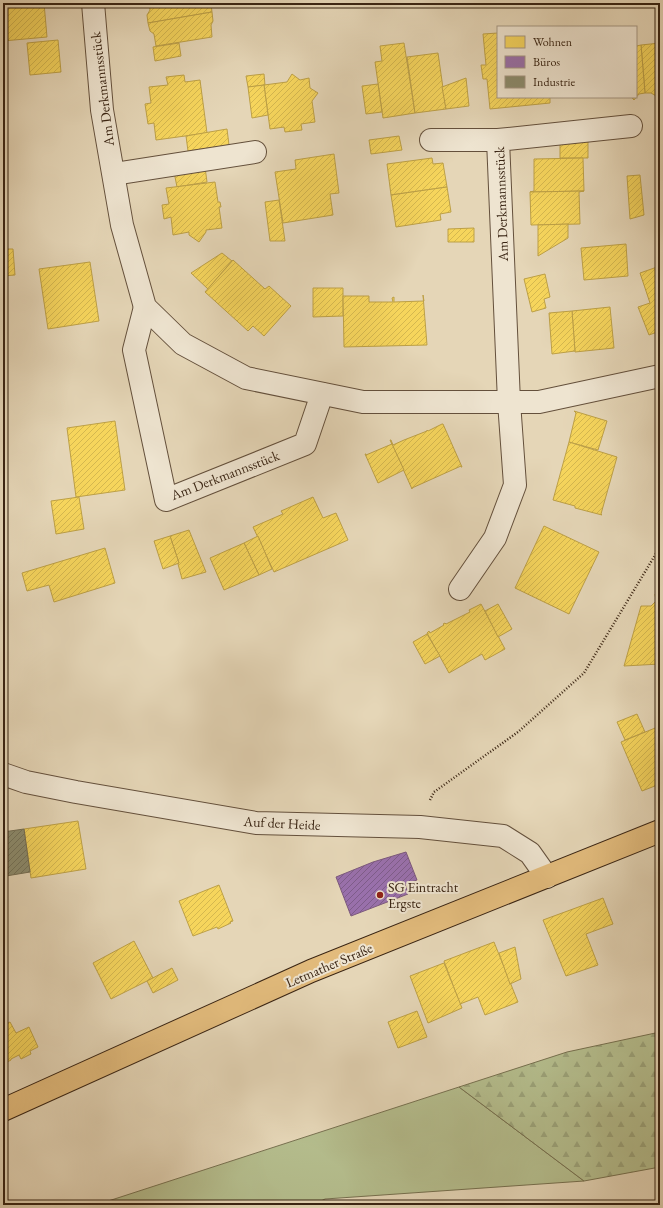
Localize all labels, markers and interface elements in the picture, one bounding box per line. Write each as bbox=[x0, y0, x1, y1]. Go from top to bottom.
legend bbox=[497, 26, 637, 98]
street label: Am Derkmannsstück bbox=[86, 30, 118, 148]
text: Wohnen bbox=[533, 34, 573, 50]
text: Büros bbox=[533, 54, 560, 70]
text: Industrie bbox=[533, 74, 575, 90]
street label: Am Derkmannsstück bbox=[490, 146, 512, 263]
street label: Am Derkmannsstück bbox=[167, 446, 282, 504]
street label: Auf der Heide bbox=[242, 812, 322, 834]
place label: SG Eintracht Ergste bbox=[388, 878, 459, 912]
marker: SG Eintracht Ergste bbox=[375, 890, 385, 900]
street label: Letmather Straße bbox=[283, 938, 376, 991]

